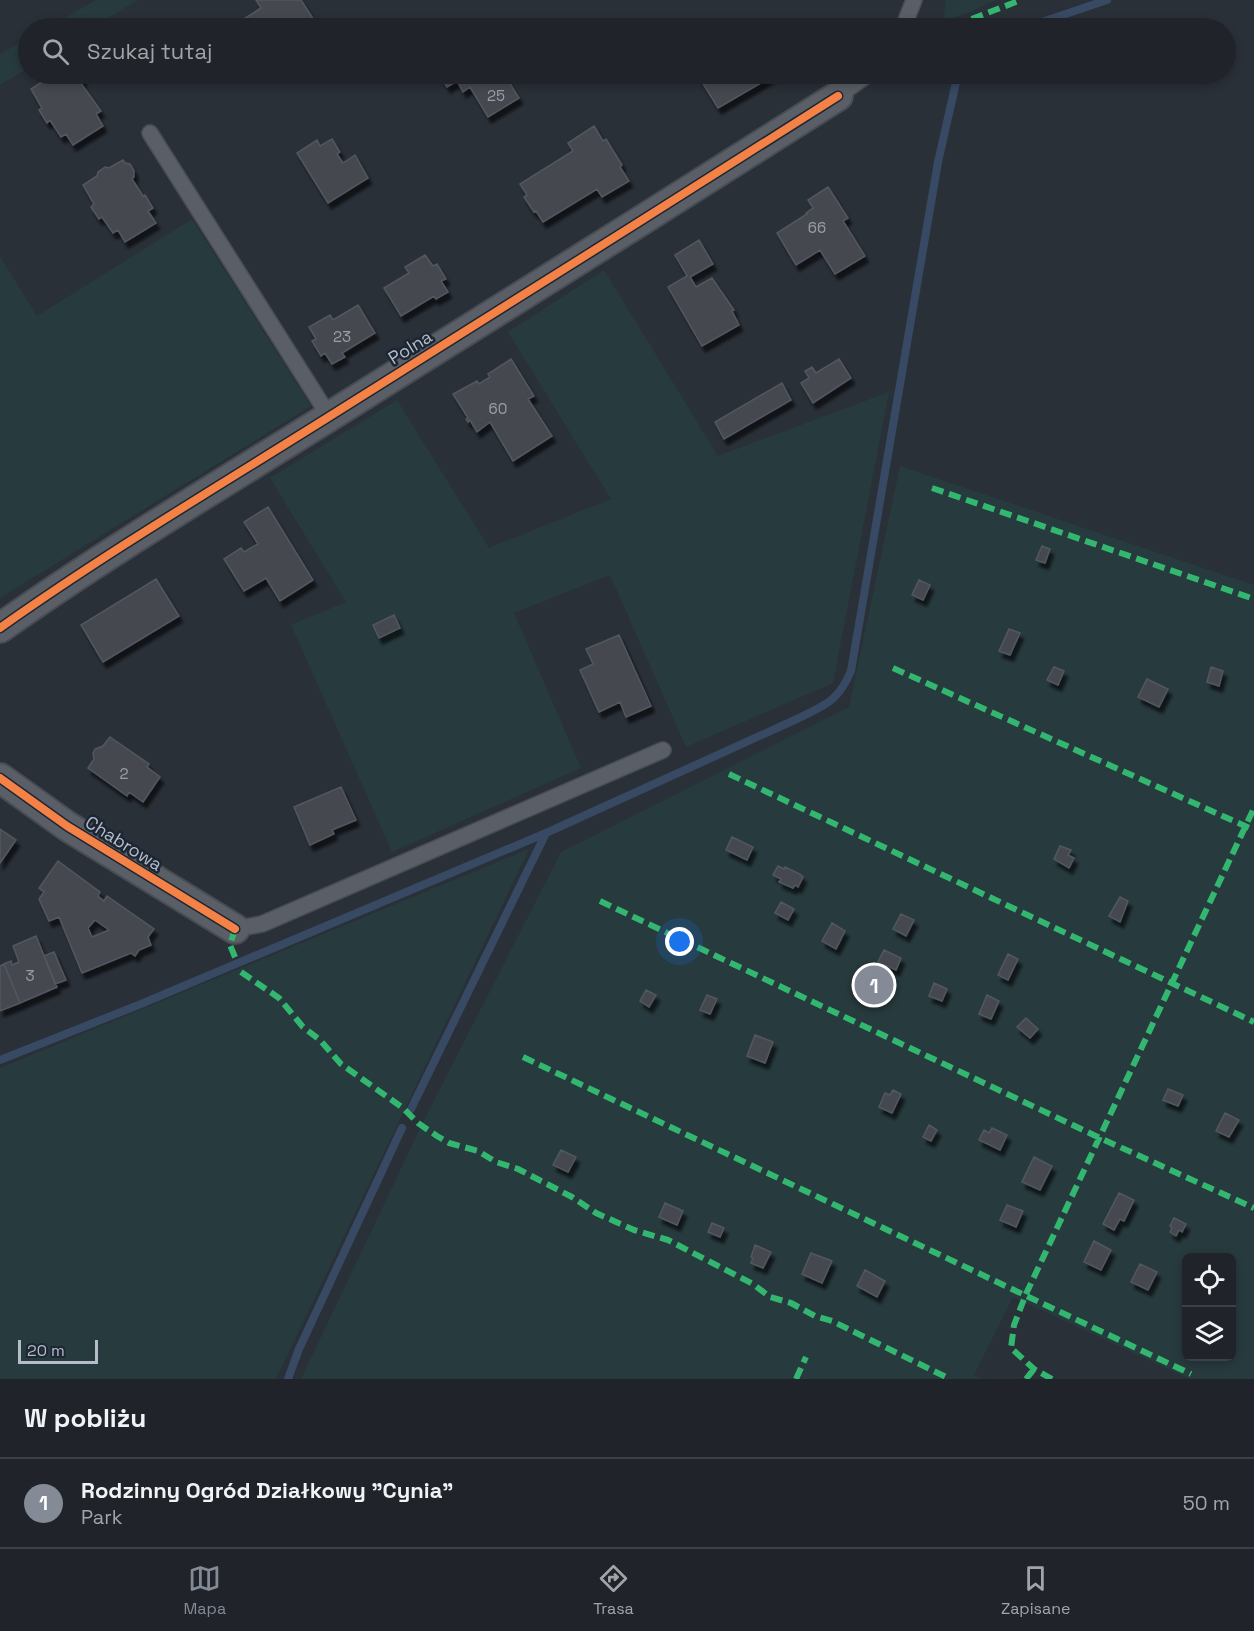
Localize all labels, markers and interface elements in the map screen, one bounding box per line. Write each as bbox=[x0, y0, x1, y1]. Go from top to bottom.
search box bbox=[18, 18, 1236, 84]
icon: search bbox=[39, 35, 72, 68]
text: Szukaj tutaj bbox=[87, 37, 212, 65]
house number: 25 bbox=[487, 86, 505, 105]
house number: 66 bbox=[808, 218, 826, 237]
street label: Polna bbox=[384, 325, 436, 369]
house number: 23 bbox=[333, 327, 351, 346]
house number: 60 bbox=[489, 399, 507, 418]
house number: 2 bbox=[119, 764, 129, 783]
street label: Chabrowa bbox=[81, 810, 167, 876]
your location bbox=[665, 927, 694, 956]
pin: 1 bbox=[854, 962, 894, 1008]
house number: 3 bbox=[25, 966, 35, 985]
map controls bbox=[1182, 1253, 1236, 1361]
button: locate bbox=[1182, 1253, 1236, 1307]
button: layers bbox=[1182, 1307, 1236, 1361]
scale bar bbox=[18, 1337, 98, 1364]
text: 20 m bbox=[27, 1340, 65, 1361]
text: W pobliżu bbox=[24, 1401, 146, 1435]
text: Rodzinny Ogród Działkowy "Cynia" bbox=[81, 1476, 453, 1504]
text: 1 bbox=[39, 1490, 48, 1516]
text: 50 m bbox=[1183, 1490, 1230, 1516]
text: Park bbox=[81, 1504, 123, 1530]
tab: Mapa bbox=[184, 1562, 226, 1619]
tab: Trasa bbox=[593, 1562, 634, 1619]
tab: Zapisane bbox=[1001, 1562, 1070, 1619]

